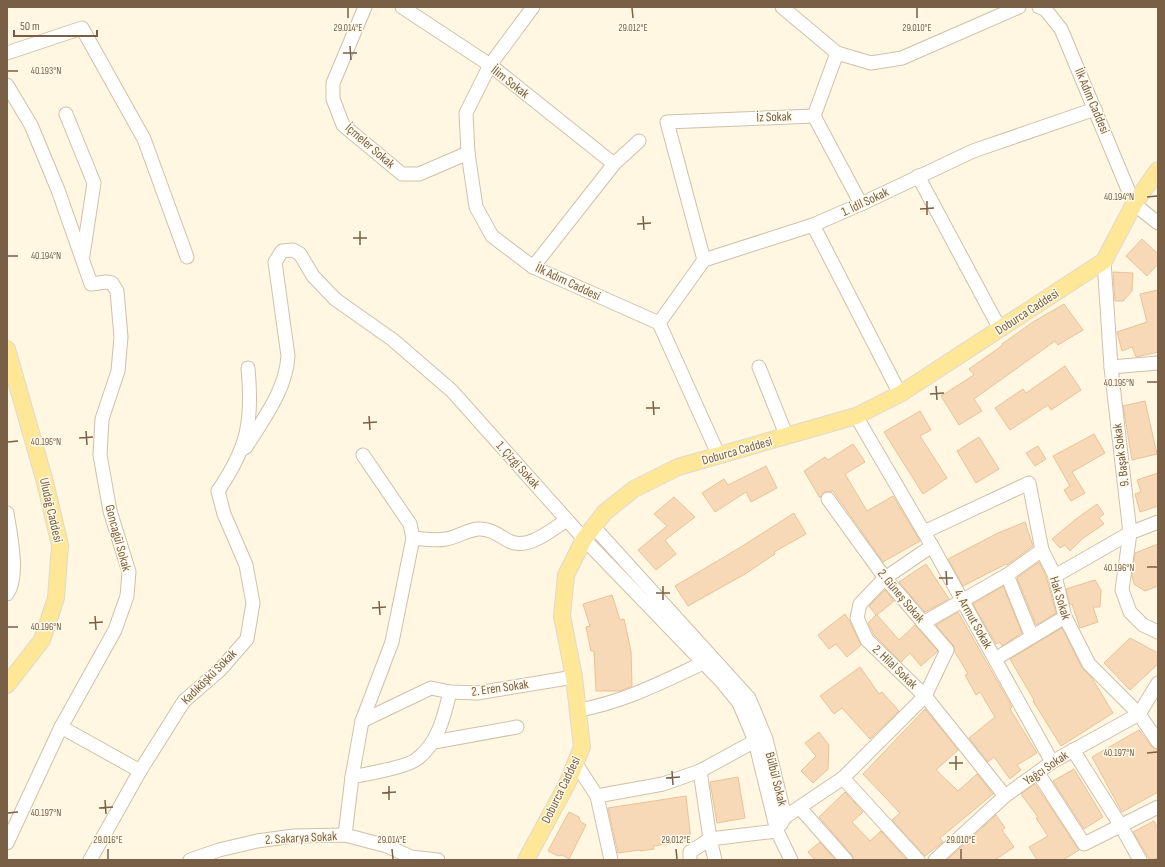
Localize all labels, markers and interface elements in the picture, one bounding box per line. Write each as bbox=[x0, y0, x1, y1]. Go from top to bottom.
scale bar bbox=[14, 12, 97, 38]
text: 50 m bbox=[20, 19, 40, 34]
text: 29.014°E bbox=[334, 22, 362, 34]
text: 29.012°E bbox=[618, 22, 648, 34]
text: 29.010°E bbox=[902, 22, 932, 34]
street label: İlim Sokak bbox=[488, 61, 533, 102]
text: 40.193°N bbox=[31, 65, 61, 77]
street label: İlk Adım Caddesi bbox=[1071, 65, 1114, 136]
street label: İz Sokak bbox=[756, 107, 792, 126]
street label: İçmeler Sokak bbox=[342, 119, 399, 172]
street label: 1. İdil Sokak bbox=[838, 183, 891, 220]
text: 40.194°N bbox=[1104, 191, 1134, 203]
text: 40.194°N bbox=[31, 250, 61, 262]
street label: İlk Adım Caddesi bbox=[533, 259, 604, 304]
street label: Doburca Caddesi bbox=[992, 286, 1062, 338]
text: 40.195°N bbox=[1104, 377, 1134, 389]
street label: 9. Başak Sokak bbox=[1109, 423, 1133, 487]
street label: Doburca Caddesi bbox=[700, 433, 774, 469]
text: 40.195°N bbox=[31, 436, 61, 448]
street label: 1. Çizgi Sokak bbox=[493, 438, 544, 492]
street label: Uludağ Caddesi bbox=[36, 476, 66, 544]
street label: Goncagül Sokak bbox=[101, 503, 135, 573]
text: 40.196°N bbox=[1104, 562, 1134, 574]
street label: 2. Güneş Sokak bbox=[874, 566, 928, 626]
street label: Hak Sokak bbox=[1046, 574, 1074, 622]
street label: 4. Armut Sokak bbox=[950, 587, 996, 651]
text: 40.196°N bbox=[31, 621, 61, 633]
street label: 2. Hilal Sokak bbox=[869, 642, 921, 692]
street label: Kadıköşkü Sokak bbox=[178, 646, 240, 708]
street label: 2. Eren Sokak bbox=[470, 676, 530, 700]
street label: Yağcı Sokak bbox=[1021, 747, 1071, 789]
text: 40.197°N bbox=[1104, 747, 1134, 759]
street label: Bülbül Sokak bbox=[762, 750, 790, 808]
street label: Doburca Caddesi bbox=[538, 754, 584, 826]
text: 40.197°N bbox=[31, 807, 61, 819]
street label: 2. Sakarya Sokak bbox=[265, 828, 337, 848]
text: 29.016°E bbox=[93, 834, 123, 846]
text: 29.014°E bbox=[378, 834, 406, 846]
text: 29.012°E bbox=[661, 834, 691, 846]
text: 29.010°E bbox=[946, 834, 976, 846]

